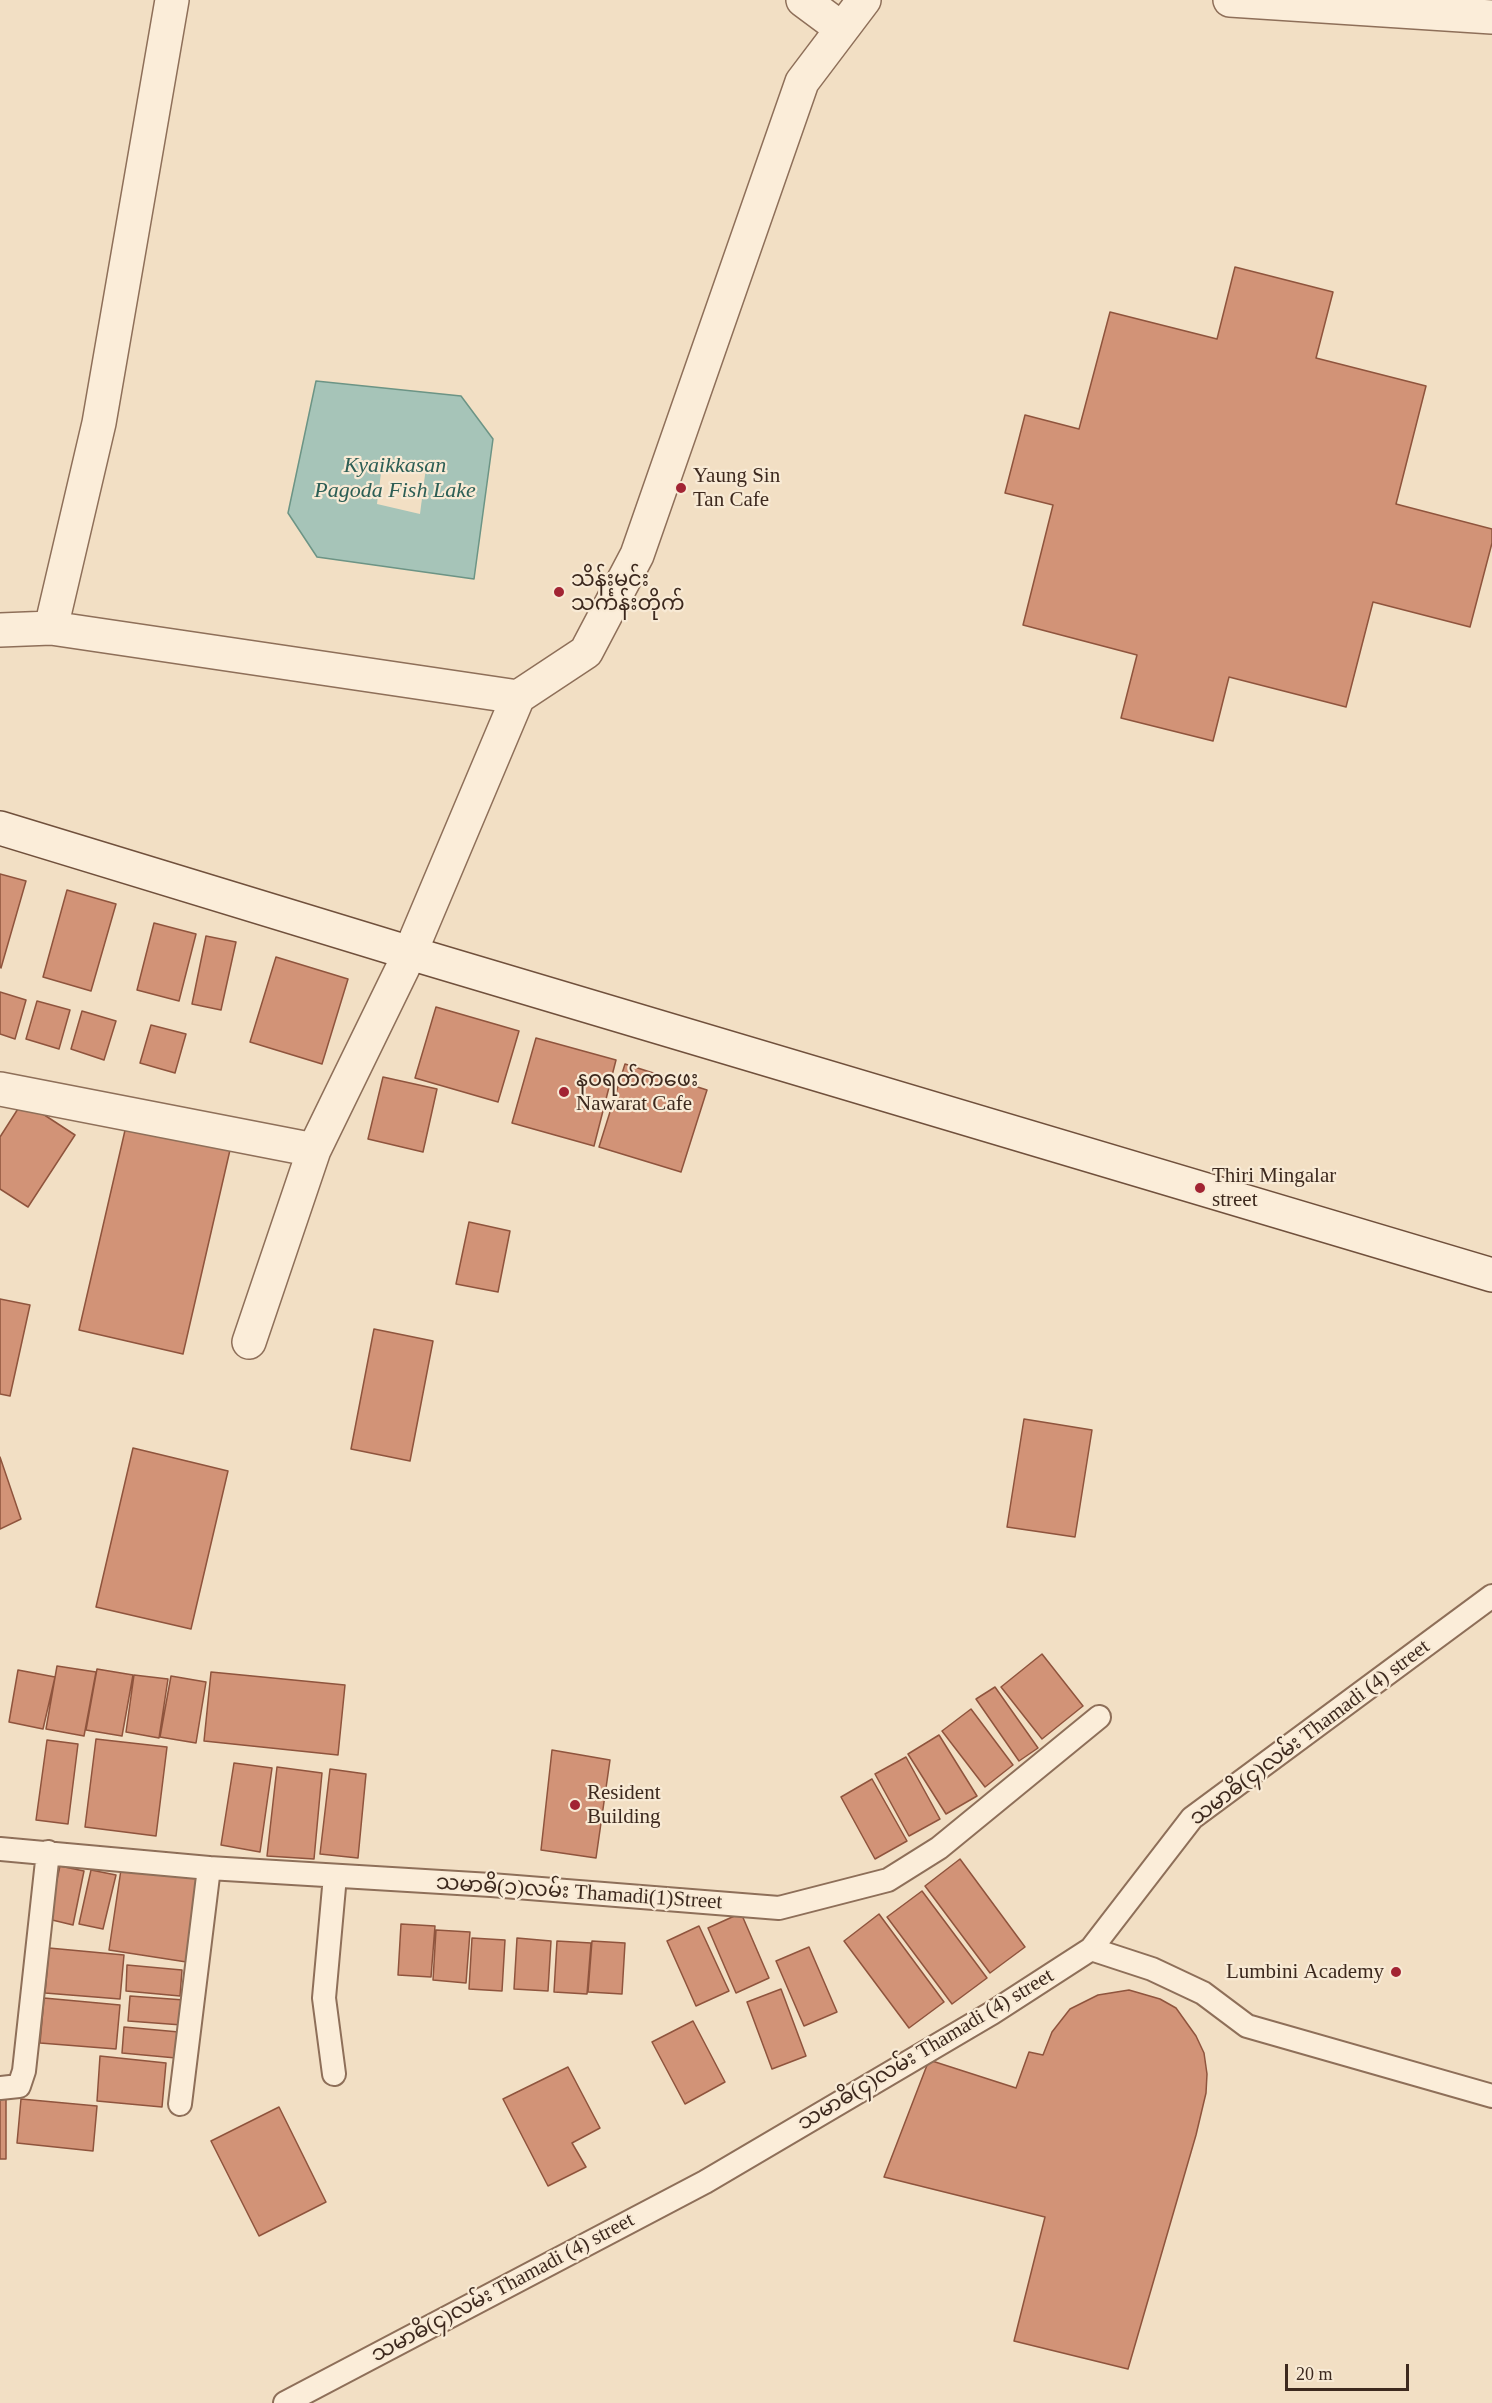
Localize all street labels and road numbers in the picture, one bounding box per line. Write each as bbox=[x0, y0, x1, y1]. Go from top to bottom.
street label: သမာဓိ(၄)လမ်း Thamadi (4) street bbox=[1185, 1634, 1435, 1832]
street label: သမာဓိ(၁)လမ်း Thamadi(1)Street bbox=[435, 1870, 723, 1916]
street label: သမာဓိ(၄)လမ်း Thamadi (4) street bbox=[794, 1963, 1058, 2137]
street label: သမာဓိ(၄)လမ်း Thamadi (4) street bbox=[367, 2208, 639, 2368]

